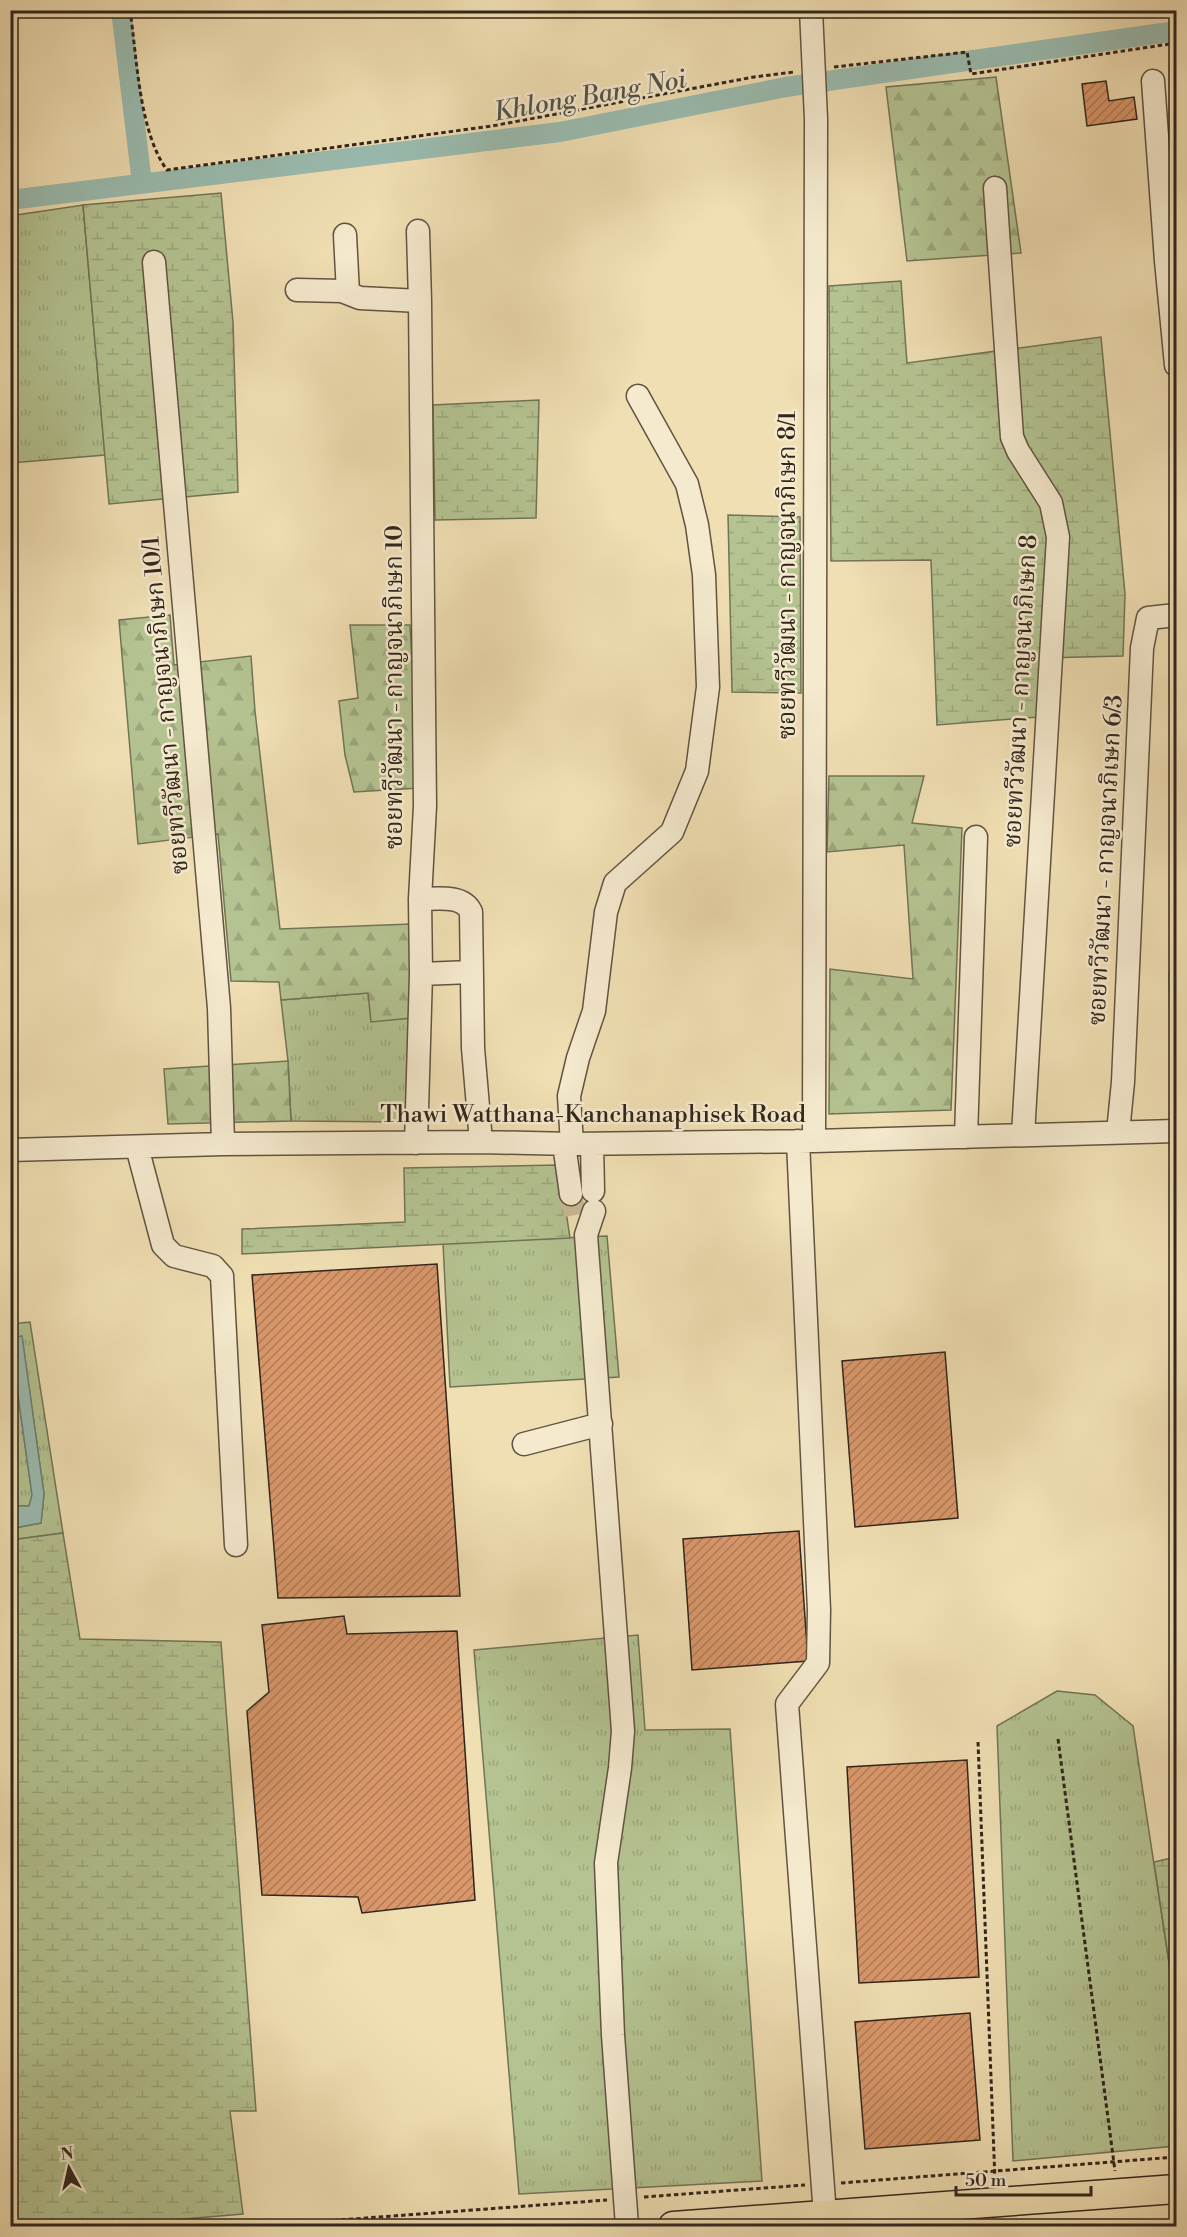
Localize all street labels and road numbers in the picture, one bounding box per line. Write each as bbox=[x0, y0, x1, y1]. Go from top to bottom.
street label: ซอยทวีวัฒนา - กาญจนาภิเษก 8/1 bbox=[773, 410, 803, 739]
street label: ซอยทวีวัฒนา - กาญจนาภิเษก 10 bbox=[380, 525, 410, 849]
street label: ซอยทวีวัฒนา - กาญจนาภิเษก 10/1 bbox=[136, 534, 196, 875]
street label: ซอยทวีวัฒนา - กาญจนาภิเษก 8 bbox=[998, 534, 1044, 848]
street label: ซอยทวีวัฒนา - กาญจนาภิเษก 6/3 bbox=[1082, 694, 1130, 1026]
street label: Thawi Watthana-Kanchanaphisek Road bbox=[380, 1100, 806, 1130]

